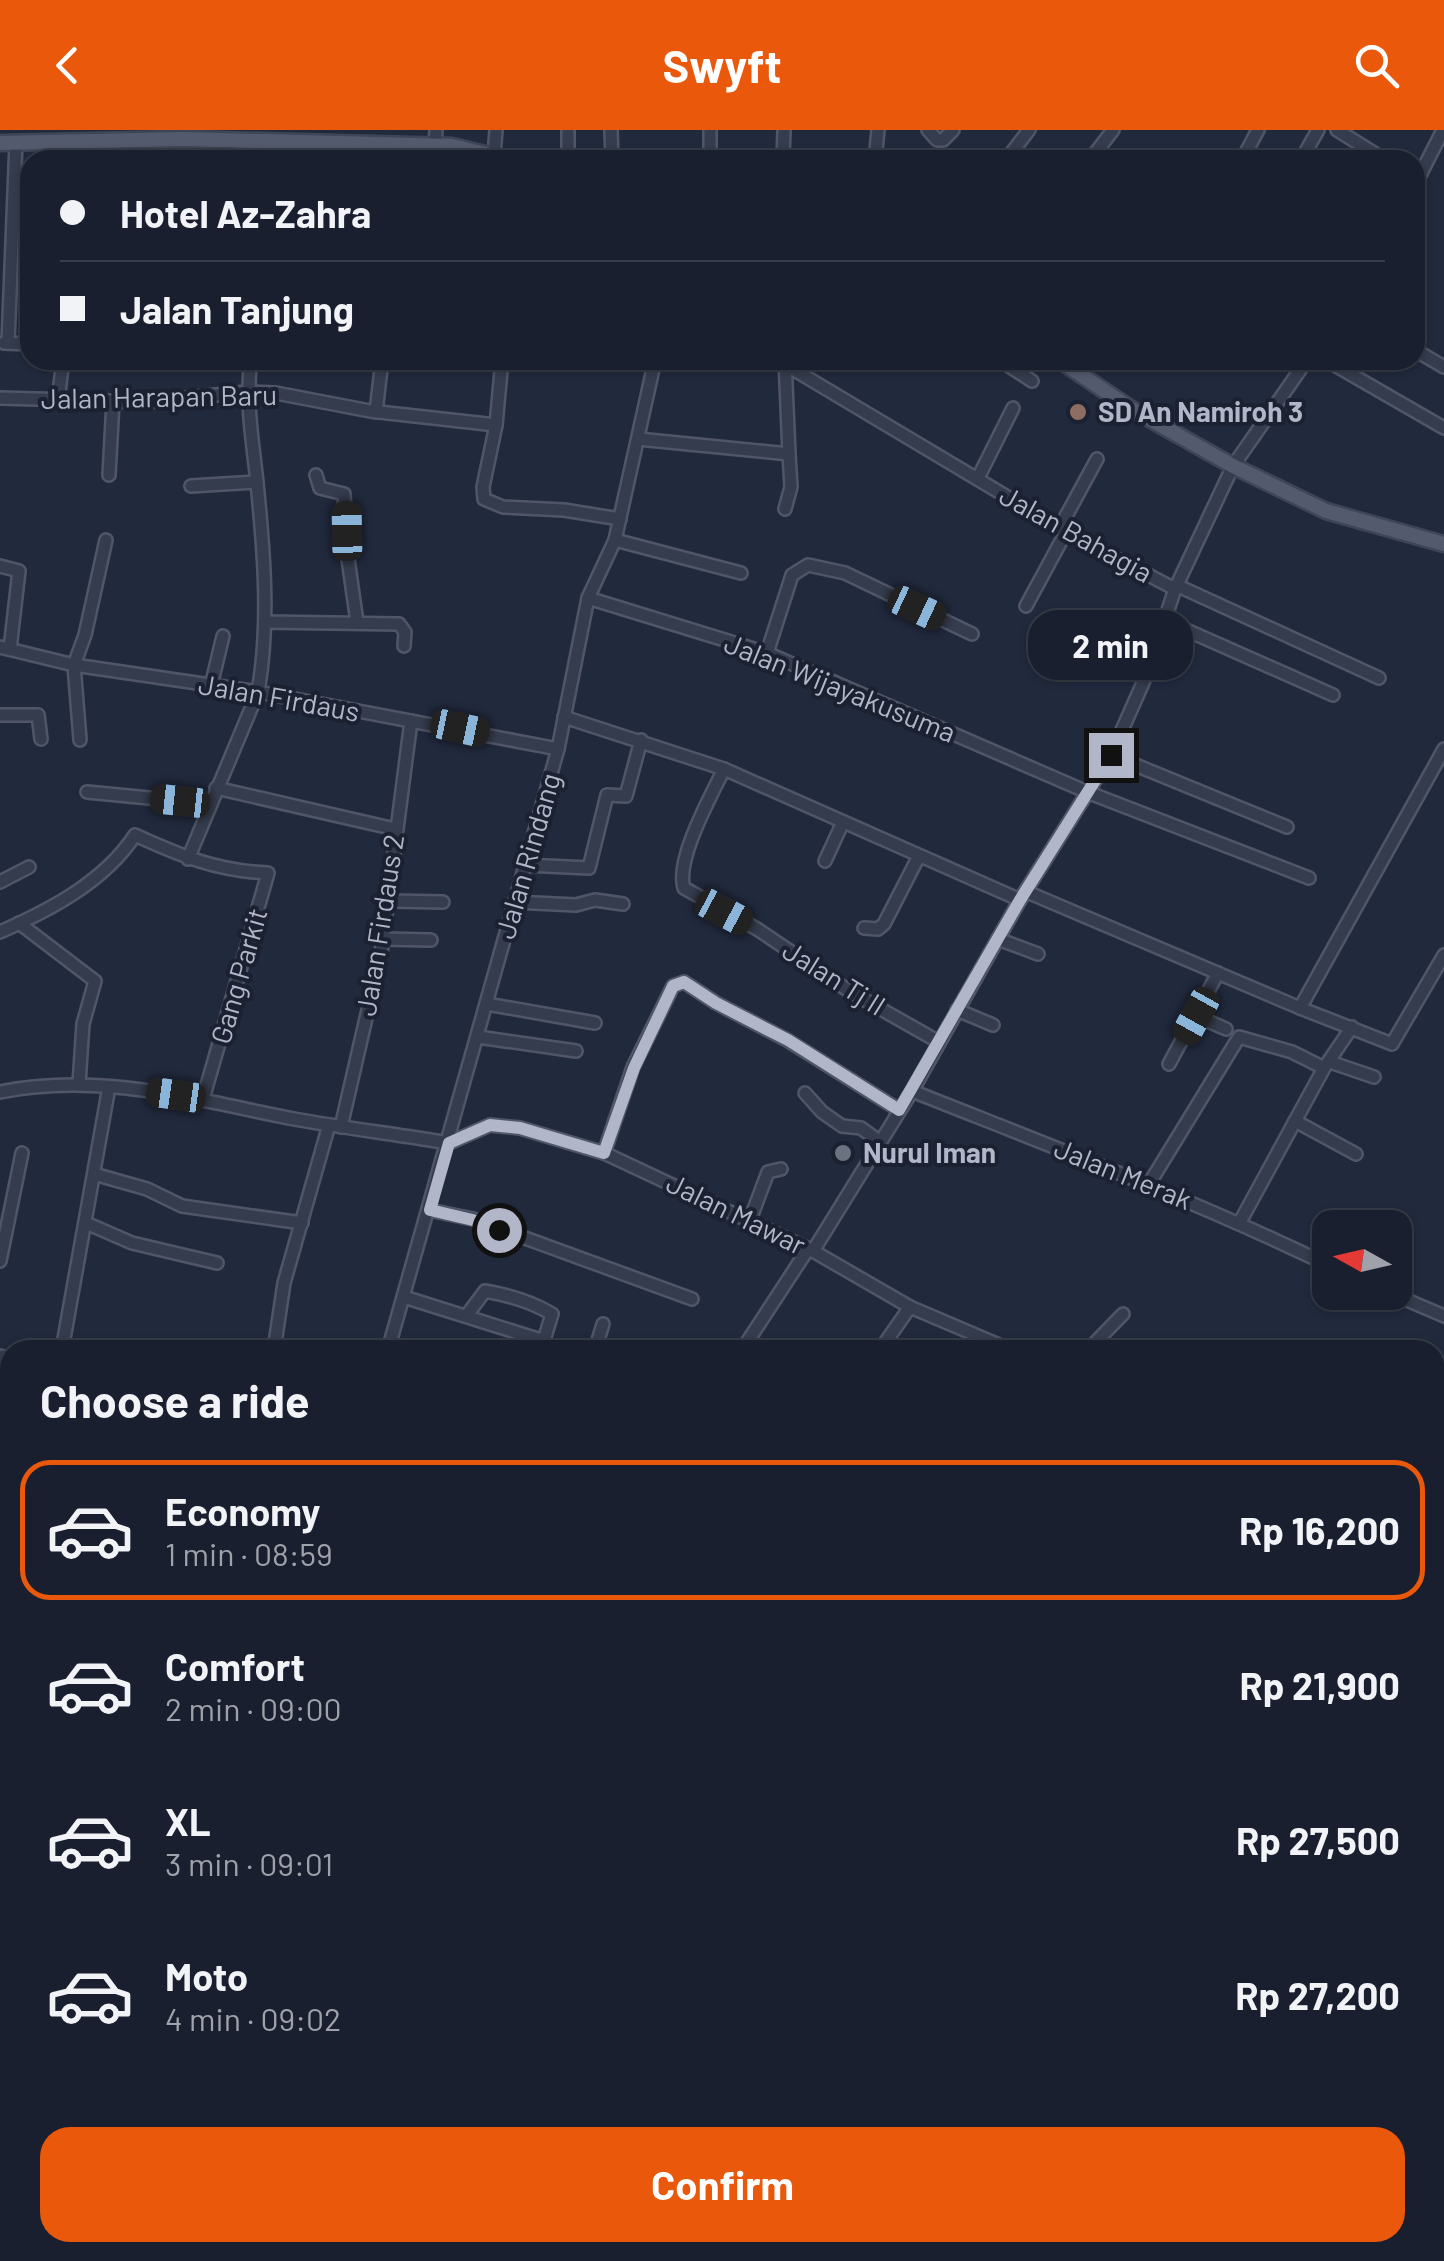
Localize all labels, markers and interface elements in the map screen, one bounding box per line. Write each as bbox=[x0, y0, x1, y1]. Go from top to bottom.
icon: back bbox=[40, 38, 95, 93]
text: Swyft bbox=[662, 38, 782, 92]
icon: search bbox=[1349, 38, 1404, 93]
text: Hotel Az-Zahra bbox=[120, 190, 371, 236]
text: Jalan Tanjung bbox=[120, 286, 354, 332]
street label: Jalan Harapan Baru bbox=[41, 377, 277, 415]
place label: SD An Namiroh 3 bbox=[1098, 394, 1303, 428]
marker: SD An Namiroh 3 bbox=[1067, 401, 1089, 423]
street label: Jalan Bahagia bbox=[994, 477, 1159, 589]
car bbox=[331, 501, 363, 561]
car bbox=[883, 582, 951, 634]
callout: 2 min bbox=[1028, 610, 1194, 680]
street label: Jalan Wijayakusuma bbox=[720, 625, 961, 749]
text: 2 min bbox=[1072, 626, 1149, 664]
street label: Jalan Firdaus bbox=[196, 666, 362, 728]
car bbox=[428, 707, 492, 749]
route end bbox=[1089, 733, 1134, 778]
street label: Jalan Rindang bbox=[487, 769, 567, 942]
car bbox=[149, 783, 211, 819]
street label: Jalan Firdaus 2 bbox=[348, 831, 410, 1018]
car bbox=[690, 885, 758, 939]
street label: Gang Parkit bbox=[202, 904, 274, 1047]
street label: Jalan Tj II bbox=[777, 932, 892, 1022]
car bbox=[1168, 982, 1224, 1050]
car bbox=[144, 1076, 208, 1114]
street label: Jalan Merak bbox=[1050, 1130, 1197, 1216]
place label: Nurul Iman bbox=[863, 1135, 996, 1169]
marker: Nurul Iman bbox=[832, 1142, 854, 1164]
street label: Jalan Mawar bbox=[661, 1165, 812, 1261]
route start bbox=[477, 1208, 522, 1253]
north arrow bbox=[1312, 1210, 1412, 1310]
map controls bbox=[1312, 1210, 1412, 1310]
text: Choose a ride bbox=[40, 1373, 310, 1427]
icon: car bbox=[45, 1485, 135, 1575]
text: Economy bbox=[165, 1488, 320, 1534]
text: Rp 16,200 bbox=[1239, 1507, 1400, 1553]
text: 1 min · 08:59 bbox=[165, 1534, 333, 1572]
icon: car bbox=[45, 1640, 135, 1730]
text: Comfort bbox=[165, 1643, 305, 1689]
text: Rp 21,900 bbox=[1239, 1662, 1400, 1708]
text: 2 min · 09:00 bbox=[165, 1689, 342, 1727]
icon: car bbox=[45, 1795, 135, 1885]
text: XL bbox=[165, 1798, 211, 1844]
text: Rp 27,500 bbox=[1236, 1817, 1400, 1863]
text: 3 min · 09:01 bbox=[165, 1844, 333, 1882]
icon: car bbox=[45, 1950, 135, 2040]
text: Moto bbox=[165, 1953, 248, 1999]
text: Rp 27,200 bbox=[1235, 1972, 1400, 2018]
text: 4 min · 09:02 bbox=[165, 1999, 341, 2037]
button: Confirm bbox=[40, 2127, 1405, 2242]

